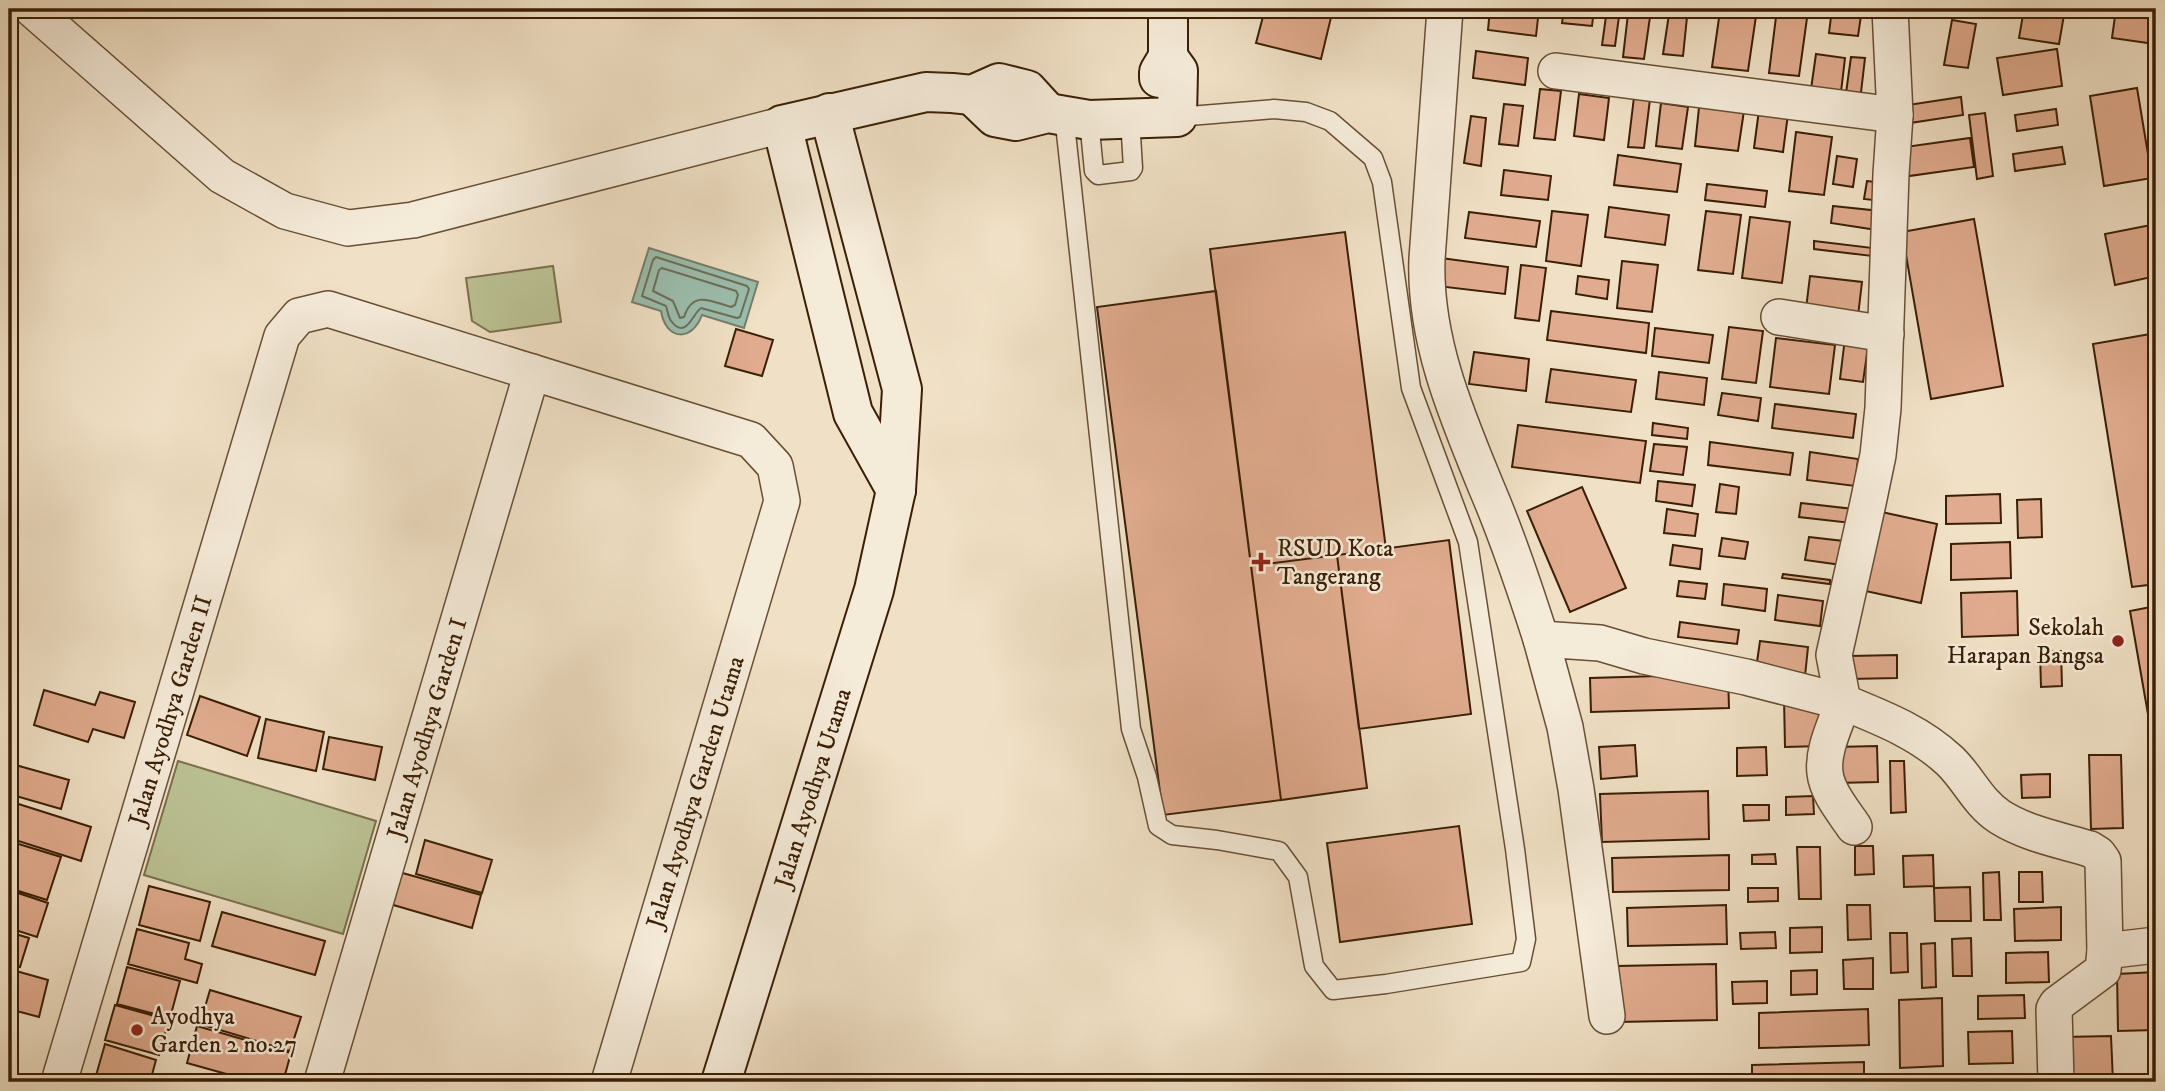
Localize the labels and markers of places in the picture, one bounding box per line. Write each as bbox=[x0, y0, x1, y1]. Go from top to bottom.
place label: RSUD Kota Tangerang bbox=[1277, 534, 1394, 592]
marker: RSUD Kota Tangerang bbox=[1251, 552, 1271, 572]
place label: Sekolah Harapan Bangsa bbox=[1947, 613, 2105, 671]
marker: Sekolah Harapan Bangsa bbox=[2110, 633, 2126, 649]
place label: Ayodhya Garden 2 no.27 bbox=[151, 1002, 297, 1060]
marker: Ayodhya Garden 2 no.27 bbox=[129, 1022, 145, 1038]

